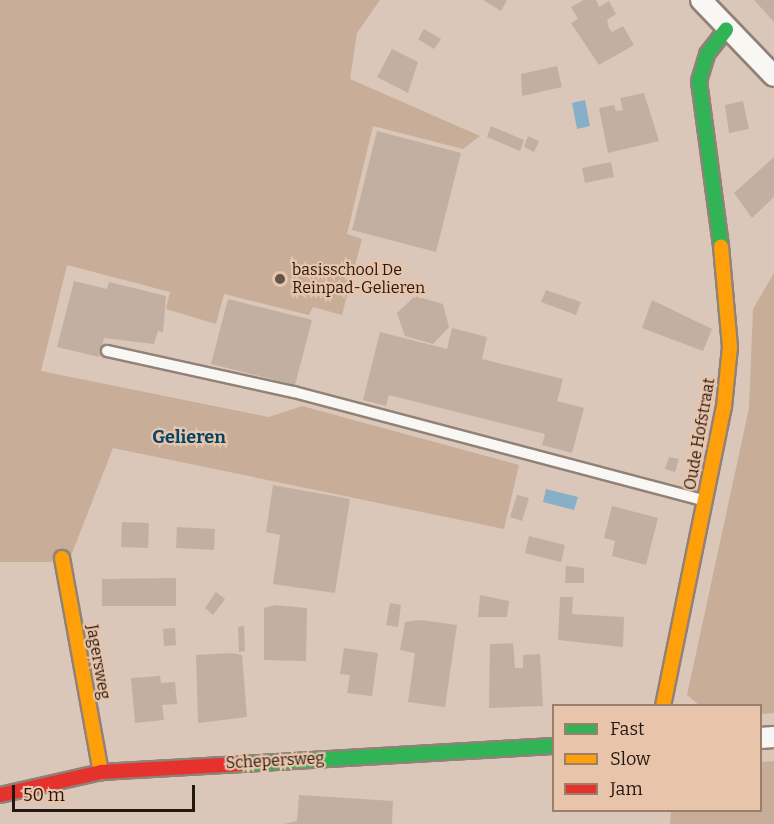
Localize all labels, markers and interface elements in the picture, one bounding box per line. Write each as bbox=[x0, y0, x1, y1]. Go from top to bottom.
place label: basisschool De Reinpad-Gelieren bbox=[292, 260, 425, 298]
marker: basisschool De Reinpad-Gelieren bbox=[273, 272, 287, 286]
street label: Oude Hofstraat bbox=[681, 376, 719, 492]
district label: Gelieren bbox=[152, 426, 226, 448]
street label: Jagersweg bbox=[82, 623, 114, 701]
legend bbox=[552, 704, 762, 812]
text: Fast bbox=[610, 718, 645, 740]
text: Slow bbox=[610, 748, 650, 770]
street label: Schepersweg bbox=[225, 749, 325, 773]
scale bar bbox=[15, 773, 198, 811]
text: Jam bbox=[610, 778, 643, 800]
text: 50 m bbox=[23, 784, 65, 806]

